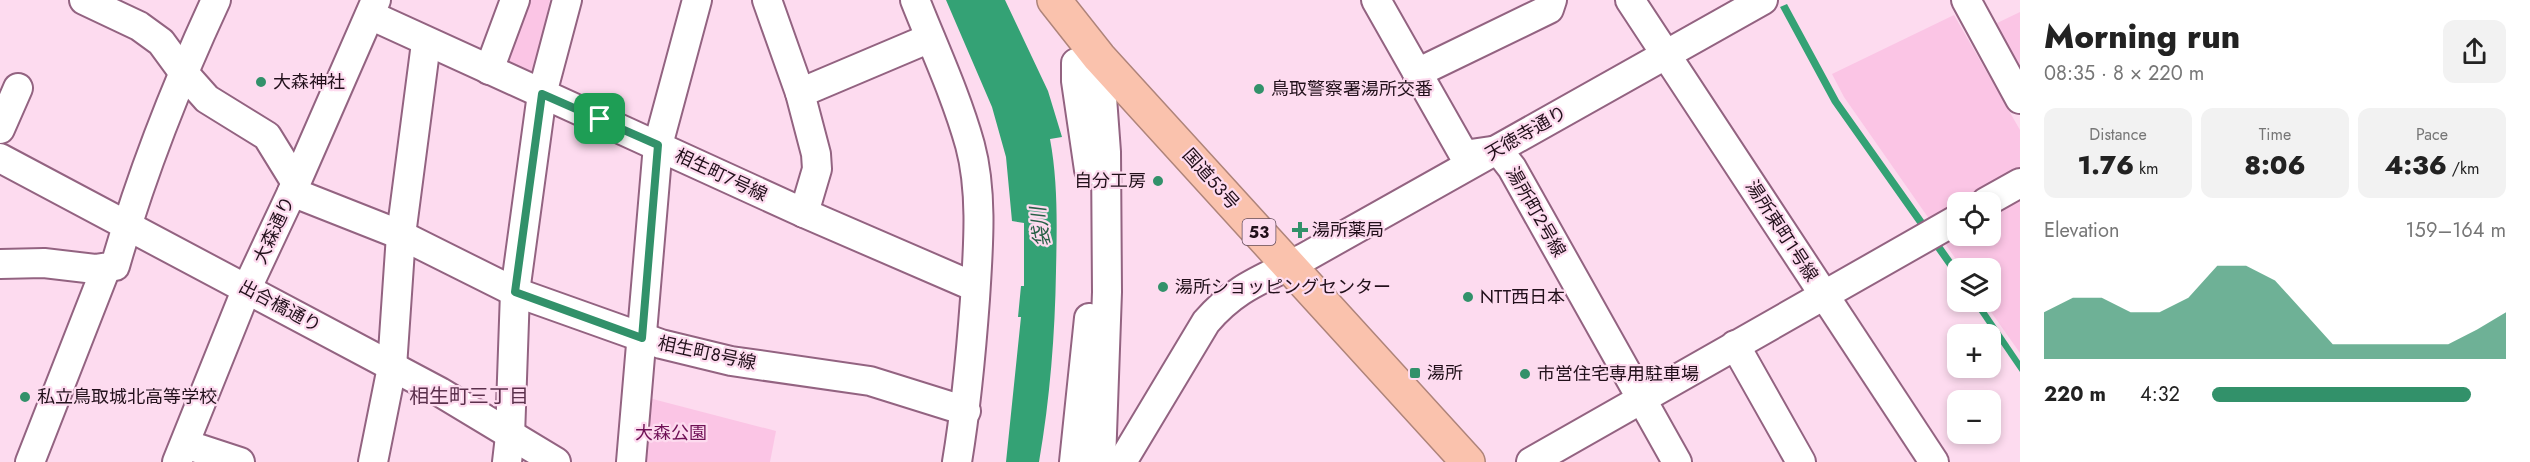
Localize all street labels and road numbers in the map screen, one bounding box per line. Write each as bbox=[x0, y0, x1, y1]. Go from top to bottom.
street label: 天徳寺通り bbox=[1481, 99, 1571, 167]
street label: 相生町7号線 bbox=[670, 142, 772, 208]
street label: 国道53号 bbox=[1177, 143, 1245, 215]
street label: 湯所町2号線 bbox=[1500, 162, 1572, 262]
street label: 湯所東町1号線 bbox=[1739, 175, 1825, 287]
street label: 大森通り bbox=[247, 192, 301, 268]
road number: 53 bbox=[1242, 219, 1276, 245]
street label: 出合橋通り bbox=[234, 273, 326, 339]
street label: 相生町8号線 bbox=[655, 330, 759, 376]

